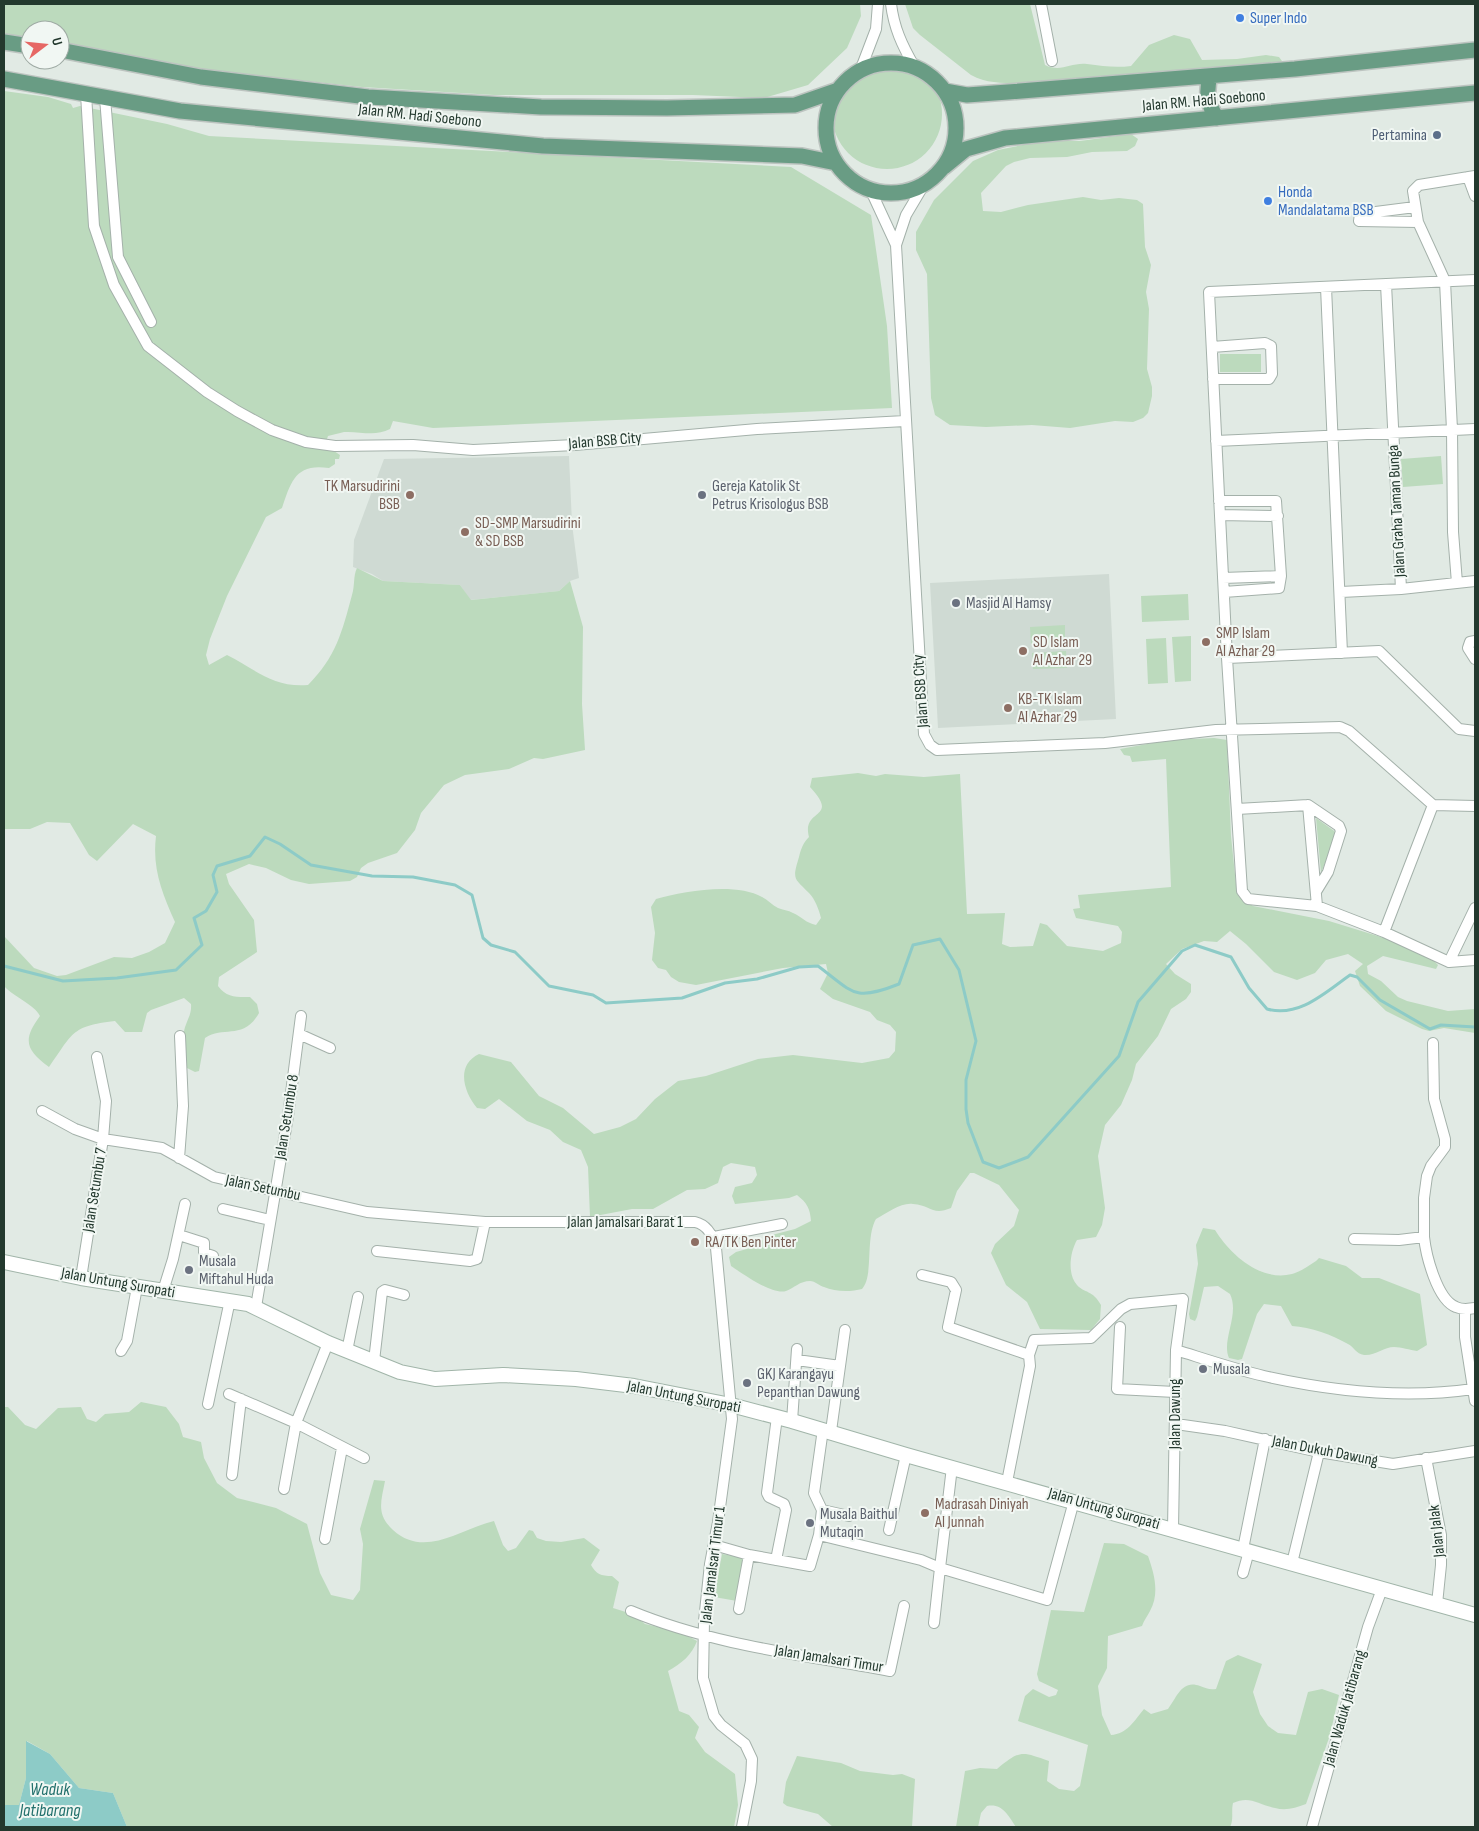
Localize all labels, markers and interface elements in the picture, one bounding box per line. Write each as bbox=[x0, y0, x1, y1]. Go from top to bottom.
place label: Super Indo bbox=[1250, 9, 1307, 28]
marker: Super Indo bbox=[1234, 12, 1246, 24]
north arrow bbox=[20, 20, 70, 70]
text: U bbox=[48, 36, 66, 47]
street label: Jalan RM. Hadi Soebono bbox=[1141, 86, 1266, 116]
street label: Jalan RM. Hadi Soebono bbox=[357, 100, 482, 132]
place label: Pertamina bbox=[1372, 126, 1427, 145]
marker: Pertamina bbox=[1431, 129, 1443, 141]
place label: Honda Mandalatama BSB bbox=[1278, 183, 1374, 220]
marker: Honda Mandalatama BSB bbox=[1262, 195, 1274, 207]
street label: Jalan BSB City bbox=[567, 428, 642, 454]
street label: Jalan Graha Taman Bunga bbox=[1384, 444, 1410, 579]
place label: TK Marsudirini BSB bbox=[324, 477, 400, 514]
place label: Gereja Katolik St Petrus Krisologus BSB bbox=[712, 477, 829, 514]
marker: TK Marsudirini BSB bbox=[404, 489, 416, 501]
marker: Gereja Katolik St Petrus Krisologus BSB bbox=[696, 489, 708, 501]
place label: SD-SMP Marsudirini & SD BSB bbox=[475, 514, 581, 551]
marker: SD-SMP Marsudirini & SD BSB bbox=[459, 526, 471, 538]
place label: Masjid Al Hamsy bbox=[966, 594, 1051, 613]
marker: Masjid Al Hamsy bbox=[950, 597, 962, 609]
place label: SMP Islam Al Azhar 29 bbox=[1215, 624, 1275, 661]
place label: SD Islam Al Azhar 29 bbox=[1032, 633, 1092, 670]
marker: SMP Islam Al Azhar 29 bbox=[1200, 636, 1212, 648]
marker: SD Islam Al Azhar 29 bbox=[1017, 645, 1029, 657]
street label: Jalan BSB City bbox=[909, 654, 933, 729]
place label: KB-TK Islam Al Azhar 29 bbox=[1017, 690, 1082, 727]
marker: KB-TK Islam Al Azhar 29 bbox=[1002, 702, 1014, 714]
street label: Jalan Setumbu 8 bbox=[271, 1073, 303, 1162]
street label: Jalan Setumbu 7 bbox=[79, 1146, 111, 1235]
street label: Jalan Setumbu bbox=[223, 1171, 302, 1205]
street label: Jalan Jamalsari Barat 1 bbox=[566, 1213, 683, 1232]
place label: RA/TK Ben Pinter bbox=[705, 1233, 797, 1252]
marker: RA/TK Ben Pinter bbox=[689, 1236, 701, 1248]
place label: Musala Miftahul Huda bbox=[199, 1252, 274, 1289]
street label: Jalan Untung Suropati bbox=[59, 1263, 176, 1302]
marker: Musala Miftahul Huda bbox=[183, 1264, 195, 1276]
place label: Musala bbox=[1213, 1360, 1250, 1379]
marker: Musala bbox=[1197, 1363, 1209, 1375]
place label: GKJ Karangayu Pepanthan Dawung bbox=[757, 1365, 860, 1402]
street label: Jalan Untung Suropati bbox=[625, 1376, 742, 1417]
marker: GKJ Karangayu Pepanthan Dawung bbox=[741, 1377, 753, 1389]
street label: Jalan Dawung bbox=[1166, 1379, 1185, 1450]
street label: Jalan Dukuh Dawung bbox=[1269, 1431, 1380, 1471]
street label: Jalan Untung Suropati bbox=[1045, 1484, 1162, 1534]
place label: Madrasah Diniyah Al Junnah bbox=[934, 1495, 1029, 1532]
street label: Jalan Jalak bbox=[1425, 1504, 1449, 1559]
street label: Jalan Jamalsari Timur 1 bbox=[696, 1505, 730, 1626]
place label: Musala Baithul Mutaqin bbox=[820, 1505, 897, 1542]
marker: Madrasah Diniyah Al Junnah bbox=[919, 1507, 931, 1519]
marker: Musala Baithul Mutaqin bbox=[804, 1517, 816, 1529]
street label: Jalan Jamalsari Timur bbox=[772, 1641, 885, 1677]
street label: Jalan Waduk Jatibarang bbox=[1319, 1648, 1371, 1769]
water label: Waduk Jatibarang bbox=[18, 1779, 81, 1821]

